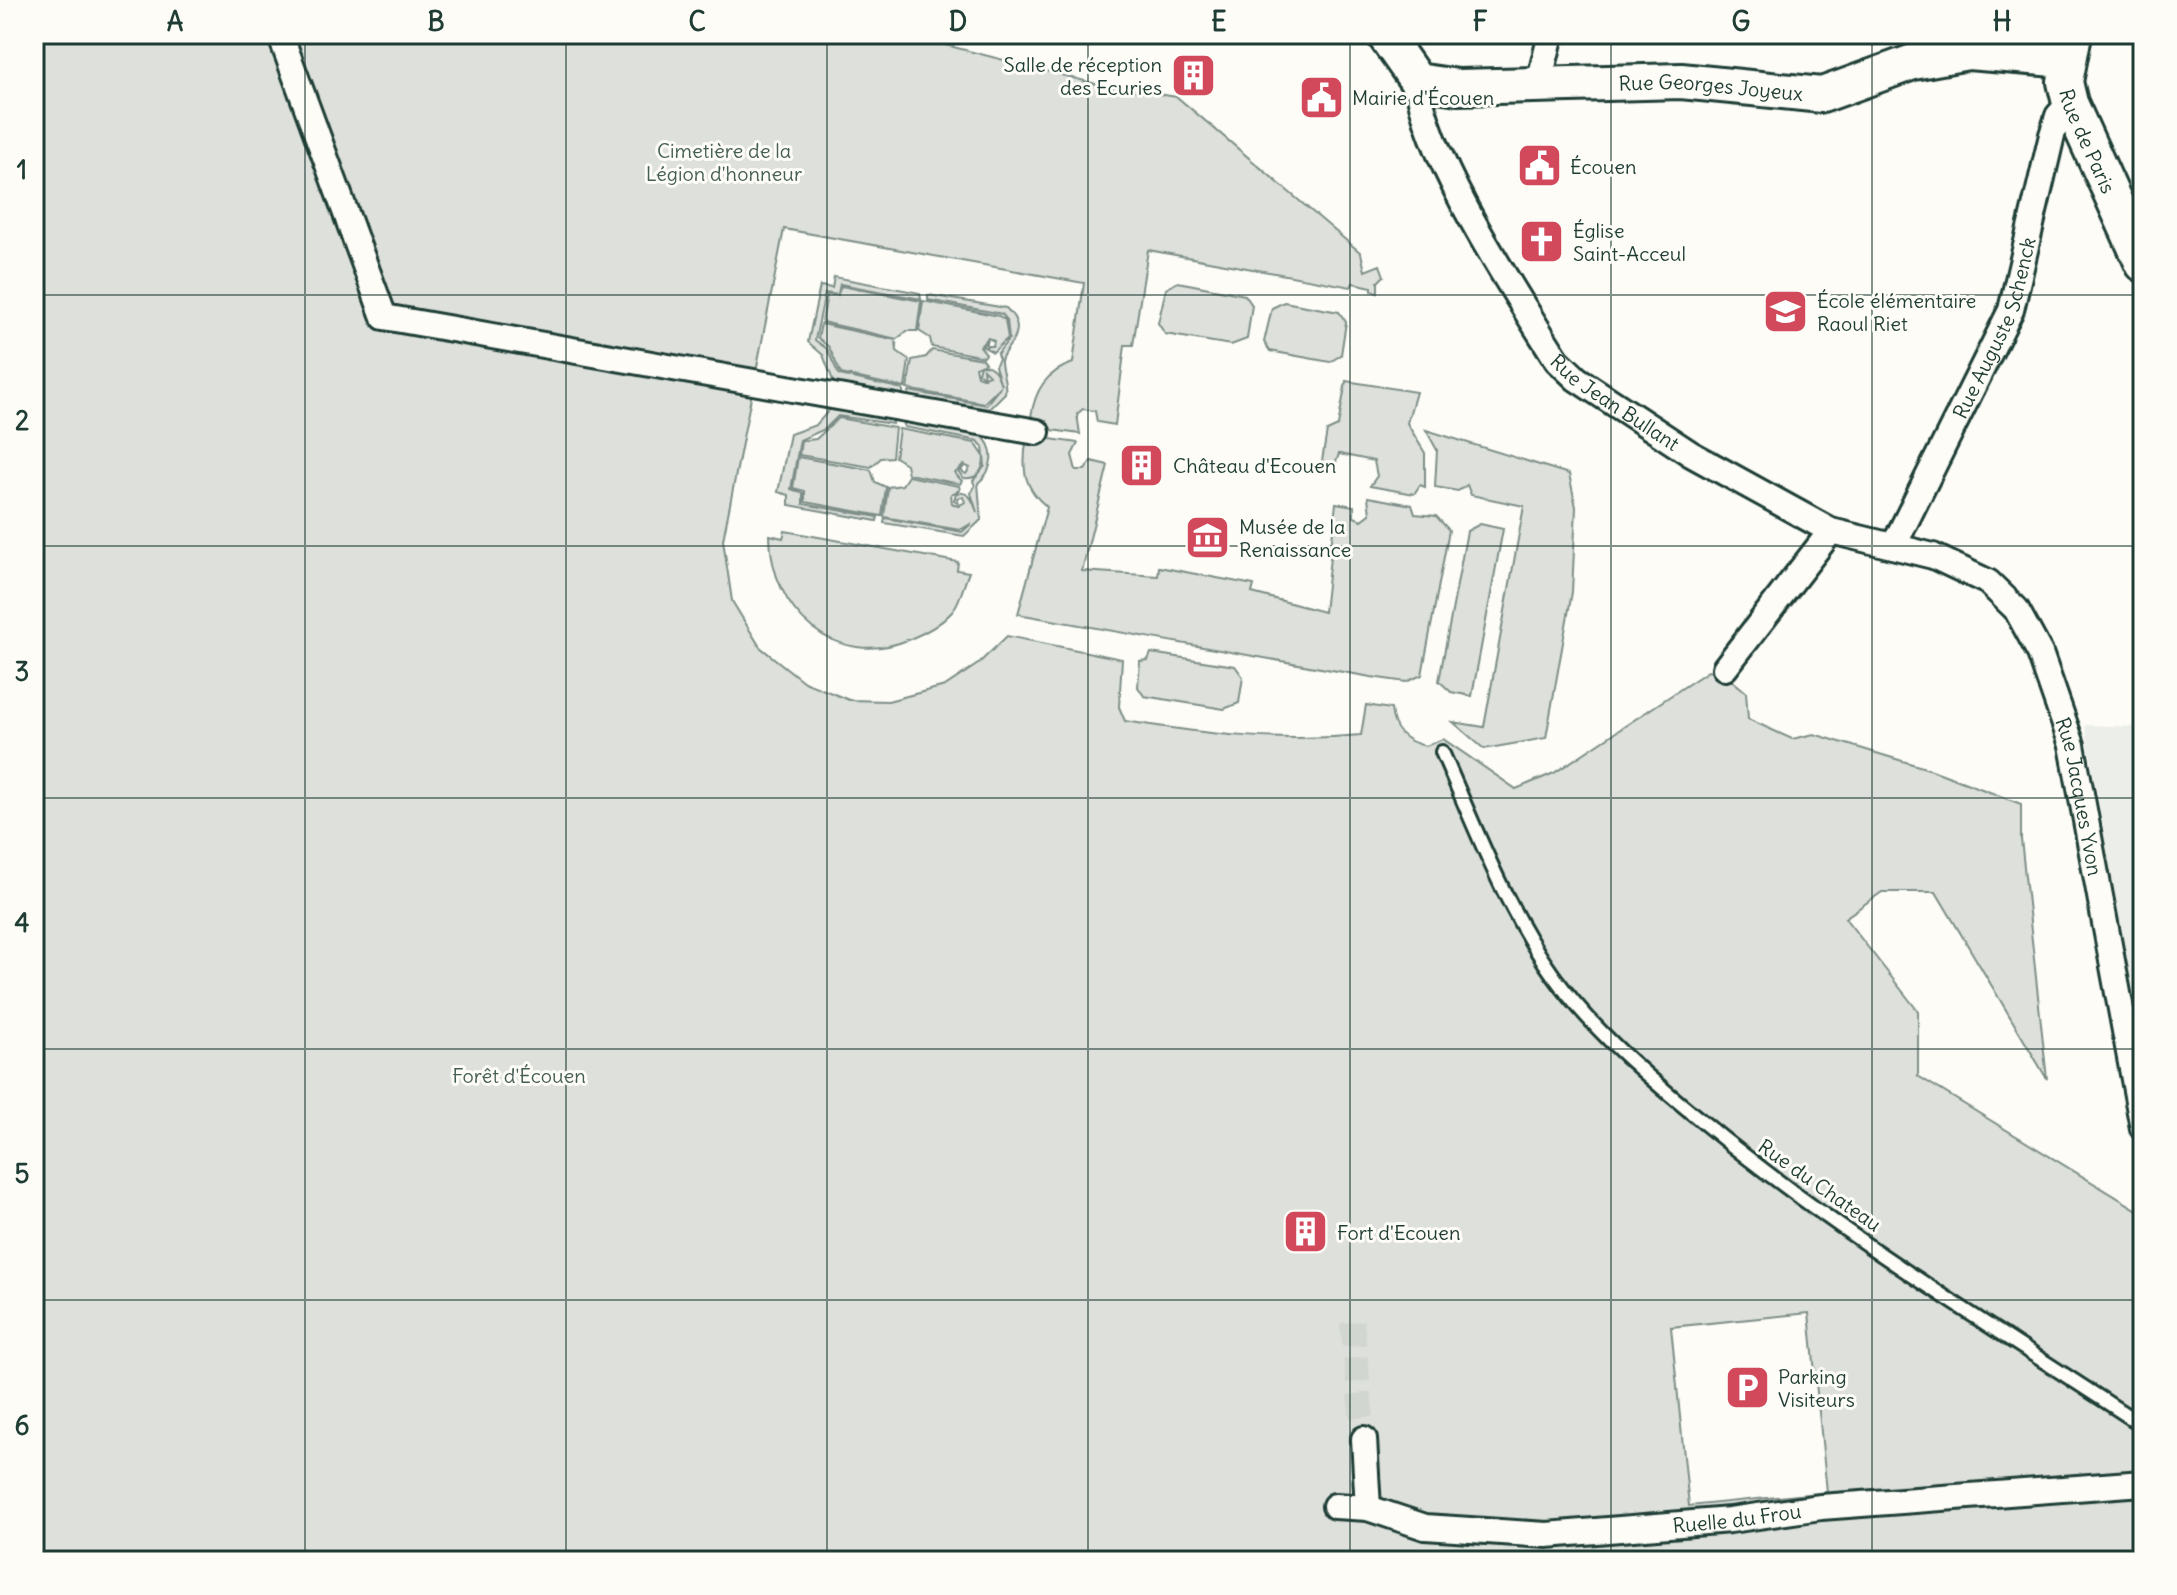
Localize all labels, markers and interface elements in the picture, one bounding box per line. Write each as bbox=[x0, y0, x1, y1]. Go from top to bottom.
text: A bbox=[167, 5, 184, 38]
text: B bbox=[427, 5, 445, 38]
text: C bbox=[688, 5, 706, 38]
text: D bbox=[949, 5, 967, 38]
text: E bbox=[1211, 5, 1227, 38]
text: F bbox=[1473, 5, 1488, 38]
text: G bbox=[1732, 5, 1751, 38]
text: H bbox=[1993, 5, 2011, 38]
building icon: Salle de réception des Ecuries bbox=[1169, 51, 1217, 99]
place label: Salle de réception des Ecuries bbox=[1004, 52, 1162, 100]
street label: Rue Georges Joyeux bbox=[1618, 68, 1804, 106]
public building icon: Mairie d'Écouen bbox=[1297, 73, 1345, 121]
place label: Mairie d'Écouen bbox=[1352, 85, 1494, 110]
street label: Rue de Paris bbox=[2055, 86, 2122, 197]
park label: Cimetière de la Légion d'honneur bbox=[646, 138, 802, 186]
public building icon: Écouen bbox=[1515, 142, 1563, 190]
text: 1 bbox=[17, 153, 27, 186]
place label: Écouen bbox=[1570, 154, 1637, 179]
church icon: Église Saint-Acceul bbox=[1518, 218, 1566, 266]
place label: Église Saint-Acceul bbox=[1573, 218, 1686, 266]
street label: Rue Auguste Schenck bbox=[1947, 235, 2040, 423]
school or university icon: École élémentaire Raoul Riet bbox=[1762, 287, 1810, 335]
place label: École élémentaire Raoul Riet bbox=[1817, 288, 1976, 336]
street label: Rue Jean Bullant bbox=[1546, 348, 1685, 456]
text: 2 bbox=[15, 404, 29, 437]
building icon: Château d'Ecouen bbox=[1118, 441, 1166, 489]
place label: Château d'Ecouen bbox=[1173, 453, 1336, 478]
museum icon: Musée de la Renaissance bbox=[1184, 513, 1232, 561]
place label: Musée de la Renaissance bbox=[1239, 514, 1351, 562]
text: 3 bbox=[15, 655, 29, 688]
street label: Rue Jacques Yvon bbox=[2051, 714, 2108, 878]
text: 4 bbox=[14, 906, 30, 939]
park label: Forêt d'Écouen bbox=[452, 1063, 586, 1088]
street label: Rue du Chateau bbox=[1754, 1133, 1886, 1237]
text: 5 bbox=[15, 1157, 30, 1190]
building icon: Fort d'Ecouen bbox=[1282, 1208, 1330, 1256]
place label: Fort d'Ecouen bbox=[1337, 1220, 1460, 1245]
parking icon: Parking Visiteurs bbox=[1723, 1364, 1771, 1412]
place label: Parking Visiteurs bbox=[1778, 1364, 1855, 1412]
text: 6 bbox=[14, 1409, 30, 1442]
street label: Ruelle du Frou bbox=[1672, 1498, 1803, 1537]

